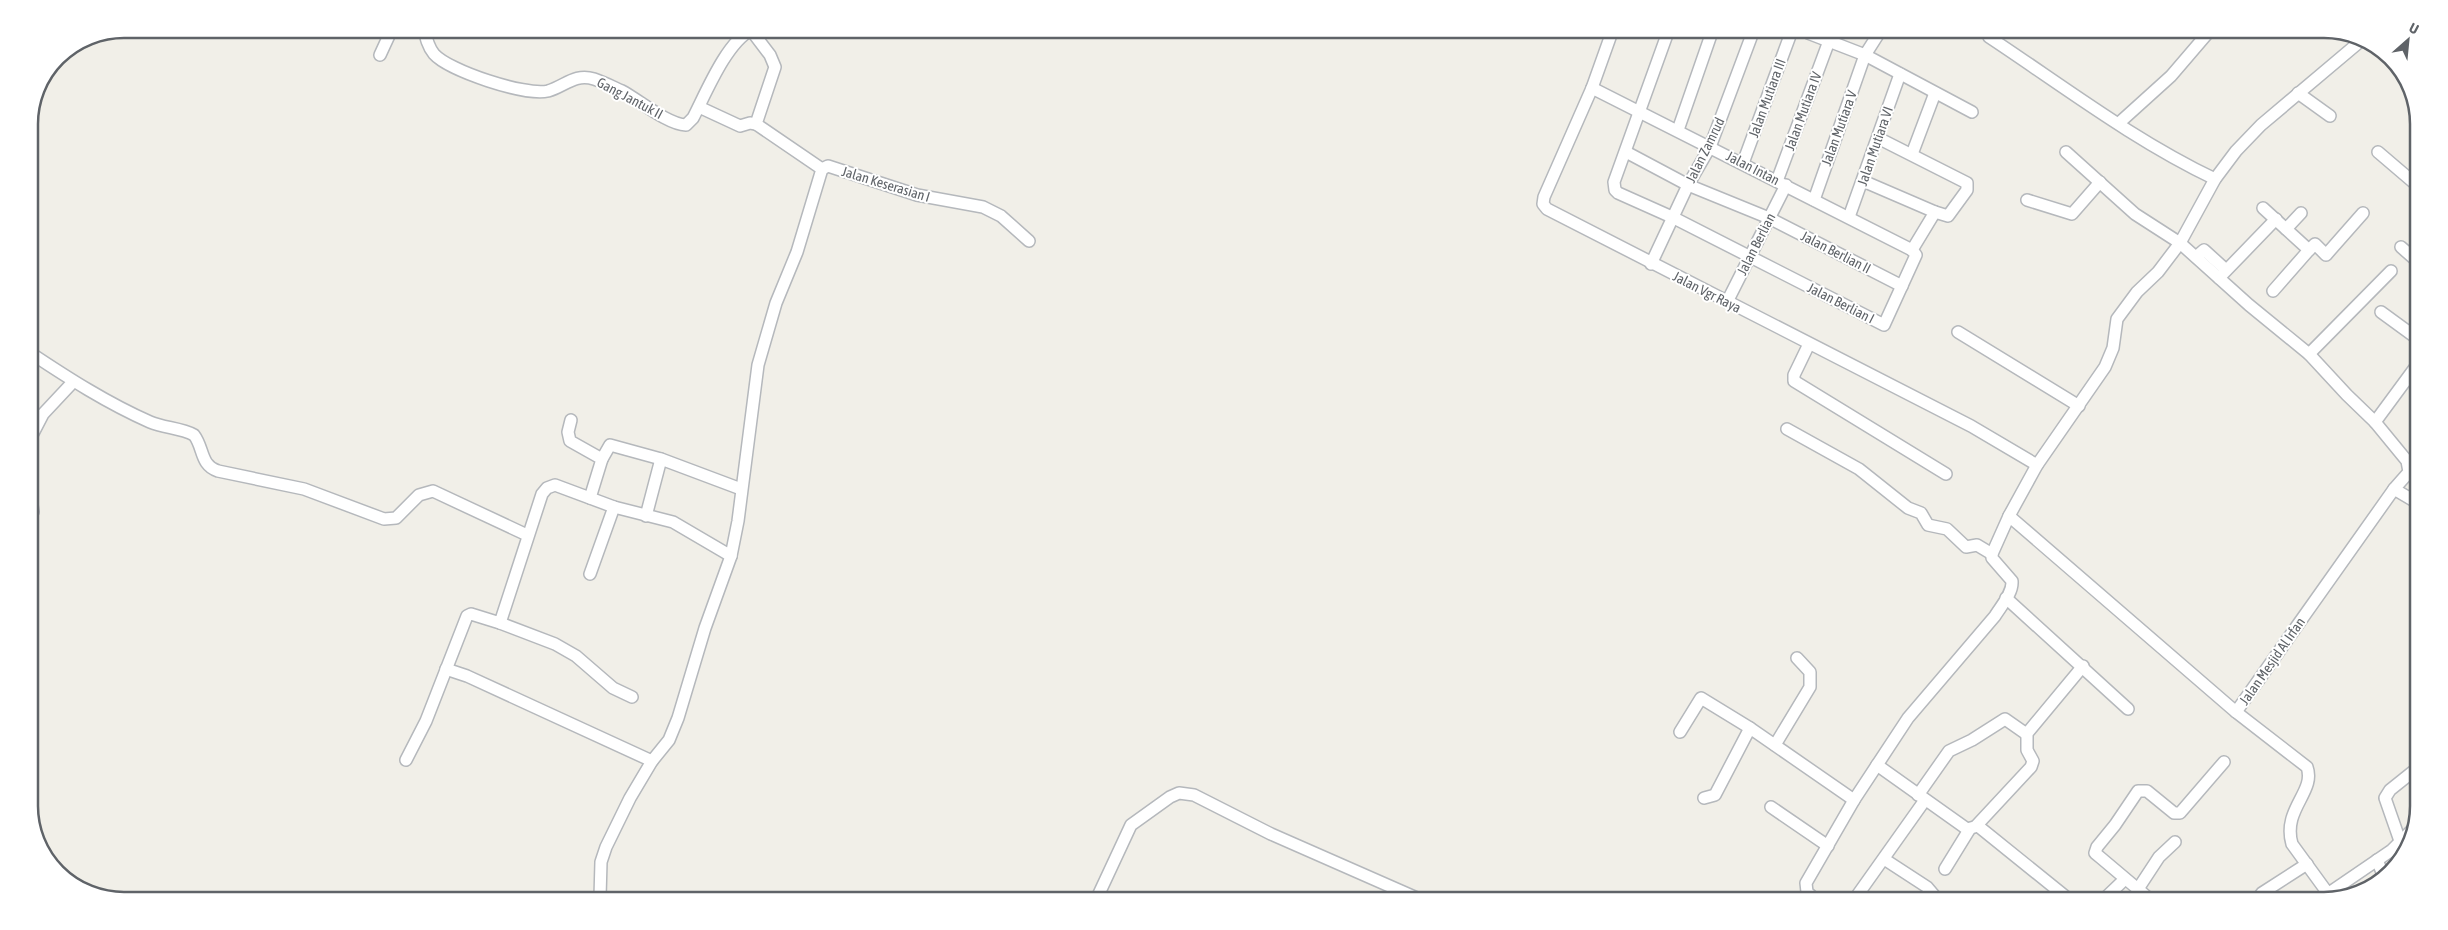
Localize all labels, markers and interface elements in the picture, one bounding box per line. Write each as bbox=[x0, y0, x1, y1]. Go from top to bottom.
north arrow bbox=[2383, 15, 2433, 65]
text: U bbox=[2407, 19, 2421, 37]
street label: Jalan Mutiara III bbox=[1745, 56, 1789, 140]
street label: Jalan Mutiara IV bbox=[1781, 69, 1825, 153]
street label: Gang Jantuk II bbox=[594, 74, 666, 122]
street label: Jalan Mutiara V bbox=[1818, 88, 1860, 168]
street label: Jalan Mutiara VI bbox=[1854, 104, 1896, 188]
street label: Jalan Zamrud bbox=[1682, 115, 1728, 185]
street label: Jalan Intan bbox=[1724, 148, 1782, 188]
street label: Jalan Keserasian I bbox=[840, 163, 932, 205]
street label: Jalan Berlian bbox=[1734, 210, 1778, 278]
street label: Jalan Berlian II bbox=[1798, 228, 1874, 276]
street label: Jalan Vgr Raya bbox=[1670, 268, 1744, 316]
street label: Jalan Berlian I bbox=[1805, 279, 1877, 327]
street label: Jalan Mesjid Al Irfan bbox=[2236, 614, 2308, 708]

